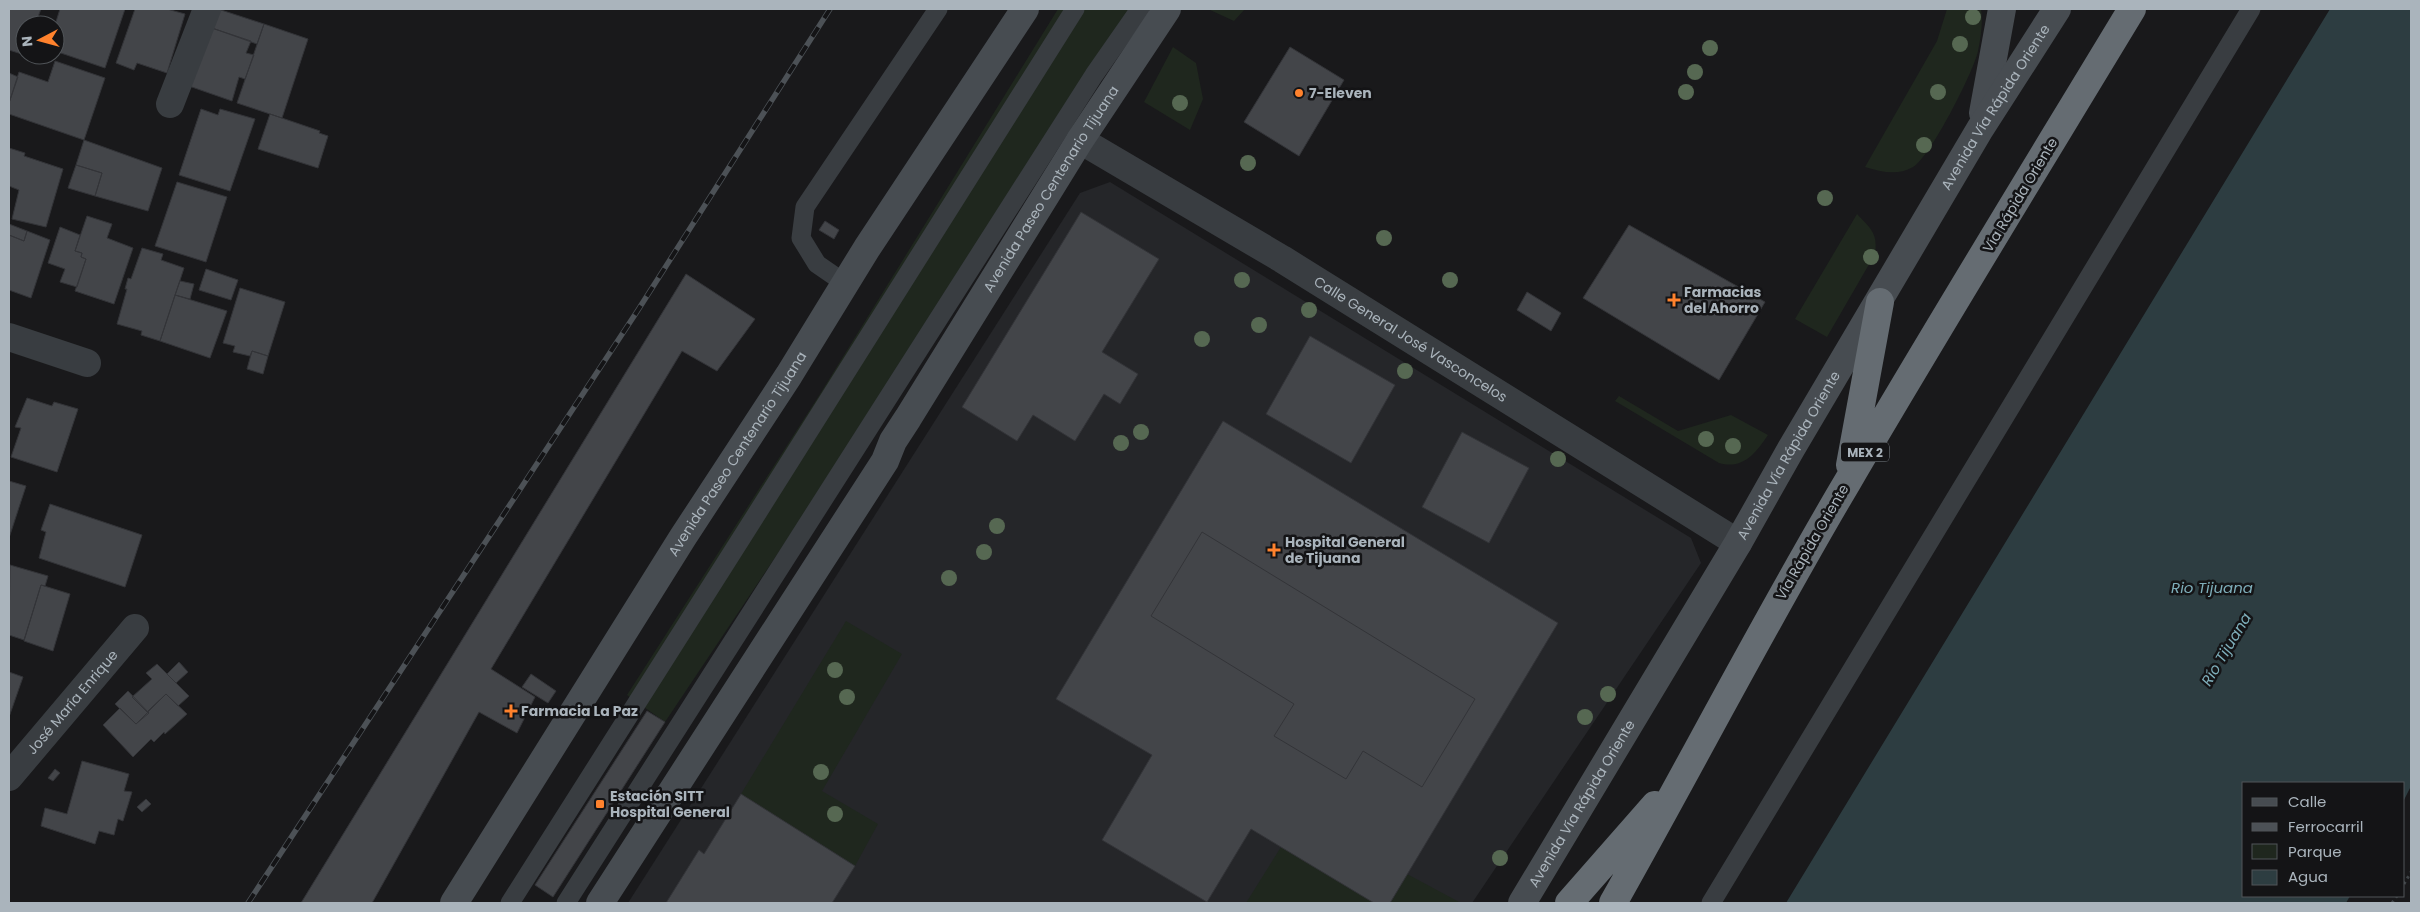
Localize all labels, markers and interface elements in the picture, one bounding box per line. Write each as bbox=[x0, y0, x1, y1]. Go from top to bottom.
north arrow bbox=[15, 15, 65, 65]
street label: Avenida Vía Rápida Oriente bbox=[1938, 22, 2054, 194]
text: N bbox=[17, 35, 38, 48]
street label: Avenida Paseo Centenario Tijuana bbox=[978, 81, 1124, 296]
place label: 7-Eleven bbox=[1309, 83, 1372, 103]
marker: 7-Eleven bbox=[1293, 87, 1305, 99]
street label: Vía Rápida Oriente bbox=[1979, 135, 2061, 255]
street label: Calle General José Vasconcelos bbox=[1310, 271, 1511, 407]
place label: Farmacias del Ahorro bbox=[1684, 282, 1762, 318]
marker: Farmacias del Ahorro bbox=[1668, 294, 1680, 306]
street label: Avenida Paseo Centenario Tijuana bbox=[663, 348, 811, 560]
street label: Avenida Vía Rápida Oriente bbox=[1734, 369, 1844, 543]
road number: MEX 2 bbox=[1841, 442, 1889, 462]
street label: Vía Rápida Oriente bbox=[1772, 481, 1852, 603]
place label: Hospital General de Tijuana bbox=[1285, 532, 1405, 568]
marker: Hospital General de Tijuana bbox=[1267, 543, 1281, 557]
water label: Rio Tijuana bbox=[2171, 577, 2253, 598]
water label: Río Tijuana bbox=[2196, 608, 2256, 690]
street label: José María Enrique bbox=[22, 645, 123, 759]
place label: Farmacia La Paz bbox=[521, 701, 638, 721]
marker: Farmacia La Paz bbox=[505, 705, 517, 717]
street label: Avenida Vía Rápida Oriente bbox=[1524, 716, 1640, 891]
legend bbox=[2242, 782, 2405, 897]
place label: Estación SITT Hospital General bbox=[610, 786, 730, 822]
text: Calle bbox=[2288, 791, 2326, 812]
marker: Estación SITT Hospital General bbox=[594, 798, 606, 810]
text: Ferrocarril bbox=[2288, 816, 2363, 837]
text: Parque bbox=[2288, 841, 2341, 862]
text: Agua bbox=[2288, 866, 2328, 887]

